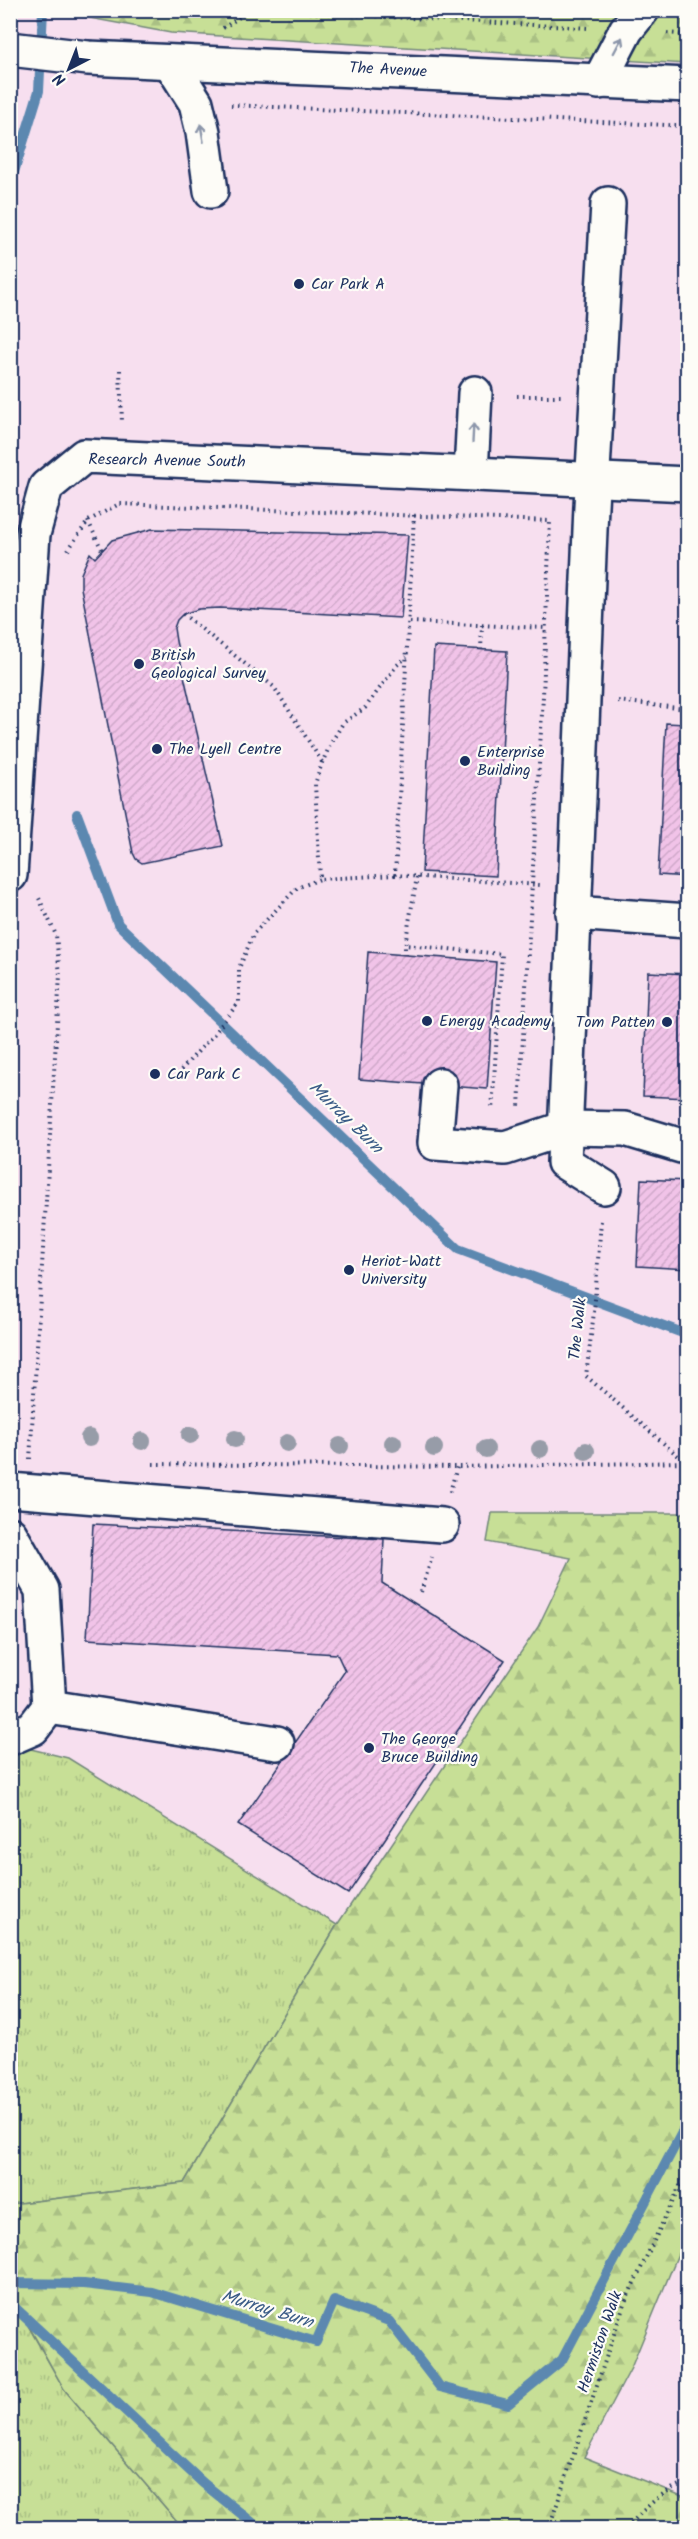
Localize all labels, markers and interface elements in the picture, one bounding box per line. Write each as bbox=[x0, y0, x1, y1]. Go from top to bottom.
one-way arrow bbox=[613, 36, 624, 54]
north arrow bbox=[39, 39, 99, 99]
street label: The Avenue bbox=[348, 55, 428, 85]
text: N bbox=[48, 66, 72, 92]
one-way arrow bbox=[196, 124, 207, 143]
place label: Car Park A bbox=[311, 272, 385, 297]
marker: Car Park A bbox=[292, 277, 306, 291]
one-way arrow bbox=[468, 424, 479, 444]
street label: Research Avenue South bbox=[88, 447, 246, 475]
place label: British Geological Survey bbox=[151, 643, 266, 686]
marker: British Geological Survey bbox=[132, 657, 146, 671]
place label: The Lyell Centre bbox=[169, 737, 281, 762]
place label: Enterprise Building bbox=[477, 740, 544, 783]
marker: The Lyell Centre bbox=[150, 742, 164, 756]
marker: Enterprise Building bbox=[458, 754, 472, 768]
place label: Energy Academy bbox=[439, 1009, 551, 1034]
place label: Tom Patten bbox=[576, 1010, 655, 1035]
marker: Energy Academy bbox=[420, 1014, 434, 1028]
marker: Tom Patten bbox=[660, 1015, 674, 1029]
place label: Car Park C bbox=[167, 1062, 241, 1087]
marker: Car Park C bbox=[148, 1067, 162, 1081]
water label: Murray Burn bbox=[301, 1075, 390, 1162]
place label: Heriot-Watt University bbox=[361, 1249, 442, 1292]
marker: Heriot-Watt University bbox=[342, 1263, 356, 1277]
street label: The Walk bbox=[562, 1296, 594, 1361]
place label: The George Bruce Building bbox=[381, 1727, 478, 1770]
marker: The George Bruce Building bbox=[362, 1741, 376, 1755]
water label: Murray Burn bbox=[218, 2282, 318, 2338]
street label: Hermiston Walk bbox=[571, 2287, 629, 2396]

